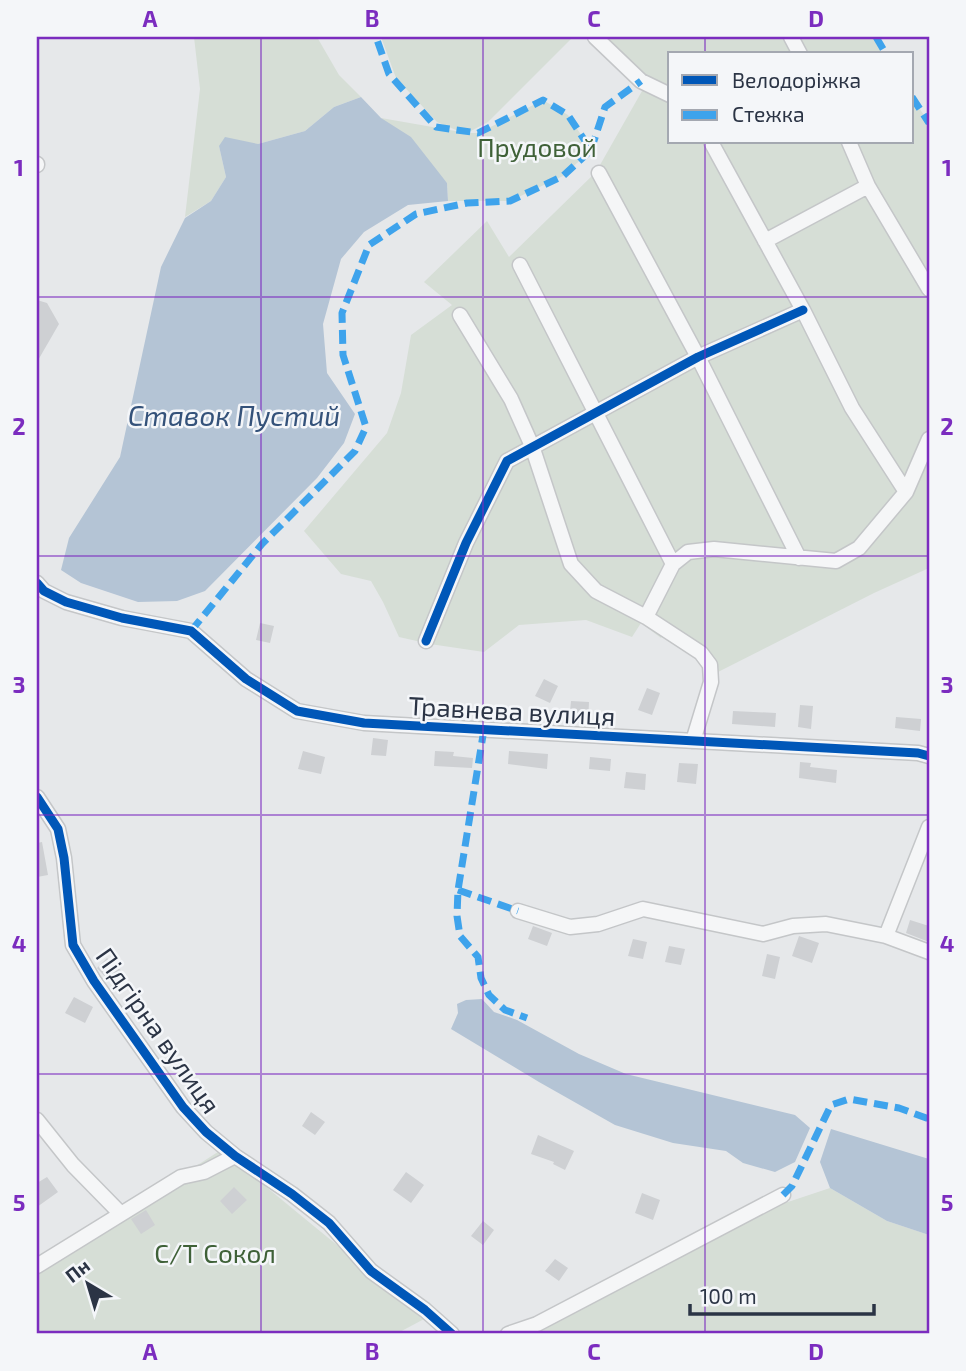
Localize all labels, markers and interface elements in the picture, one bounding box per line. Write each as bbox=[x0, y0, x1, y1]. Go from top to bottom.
text: A bbox=[142, 4, 158, 32]
text: B bbox=[365, 4, 379, 32]
text: C bbox=[587, 4, 601, 32]
text: D bbox=[808, 4, 824, 32]
legend bbox=[668, 52, 914, 144]
text: Велодоріжка bbox=[732, 67, 861, 92]
text: Стежка bbox=[732, 101, 805, 126]
park label: Прудовой bbox=[477, 131, 597, 163]
text: 1 bbox=[14, 153, 24, 181]
text: 1 bbox=[942, 153, 952, 181]
water label: Ставок Пустий bbox=[128, 398, 340, 432]
text: 2 bbox=[12, 412, 26, 440]
text: 2 bbox=[940, 412, 954, 440]
text: 3 bbox=[12, 670, 26, 698]
text: 3 bbox=[940, 670, 954, 698]
street label: Травнева вулиця bbox=[408, 689, 616, 732]
text: 4 bbox=[12, 929, 26, 957]
text: 4 bbox=[940, 929, 954, 957]
street label: Підгірна вулиця bbox=[90, 941, 228, 1119]
text: 5 bbox=[13, 1188, 25, 1216]
text: 5 bbox=[941, 1188, 953, 1216]
park label: С/Т Сокол bbox=[154, 1237, 276, 1268]
north arrow bbox=[52, 1248, 122, 1318]
text: Пн bbox=[60, 1254, 94, 1287]
scale bar bbox=[690, 1273, 873, 1317]
text: 100 m bbox=[700, 1283, 757, 1308]
text: A bbox=[142, 1337, 158, 1365]
text: B bbox=[365, 1337, 379, 1365]
text: C bbox=[587, 1337, 601, 1365]
text: D bbox=[808, 1337, 824, 1365]

